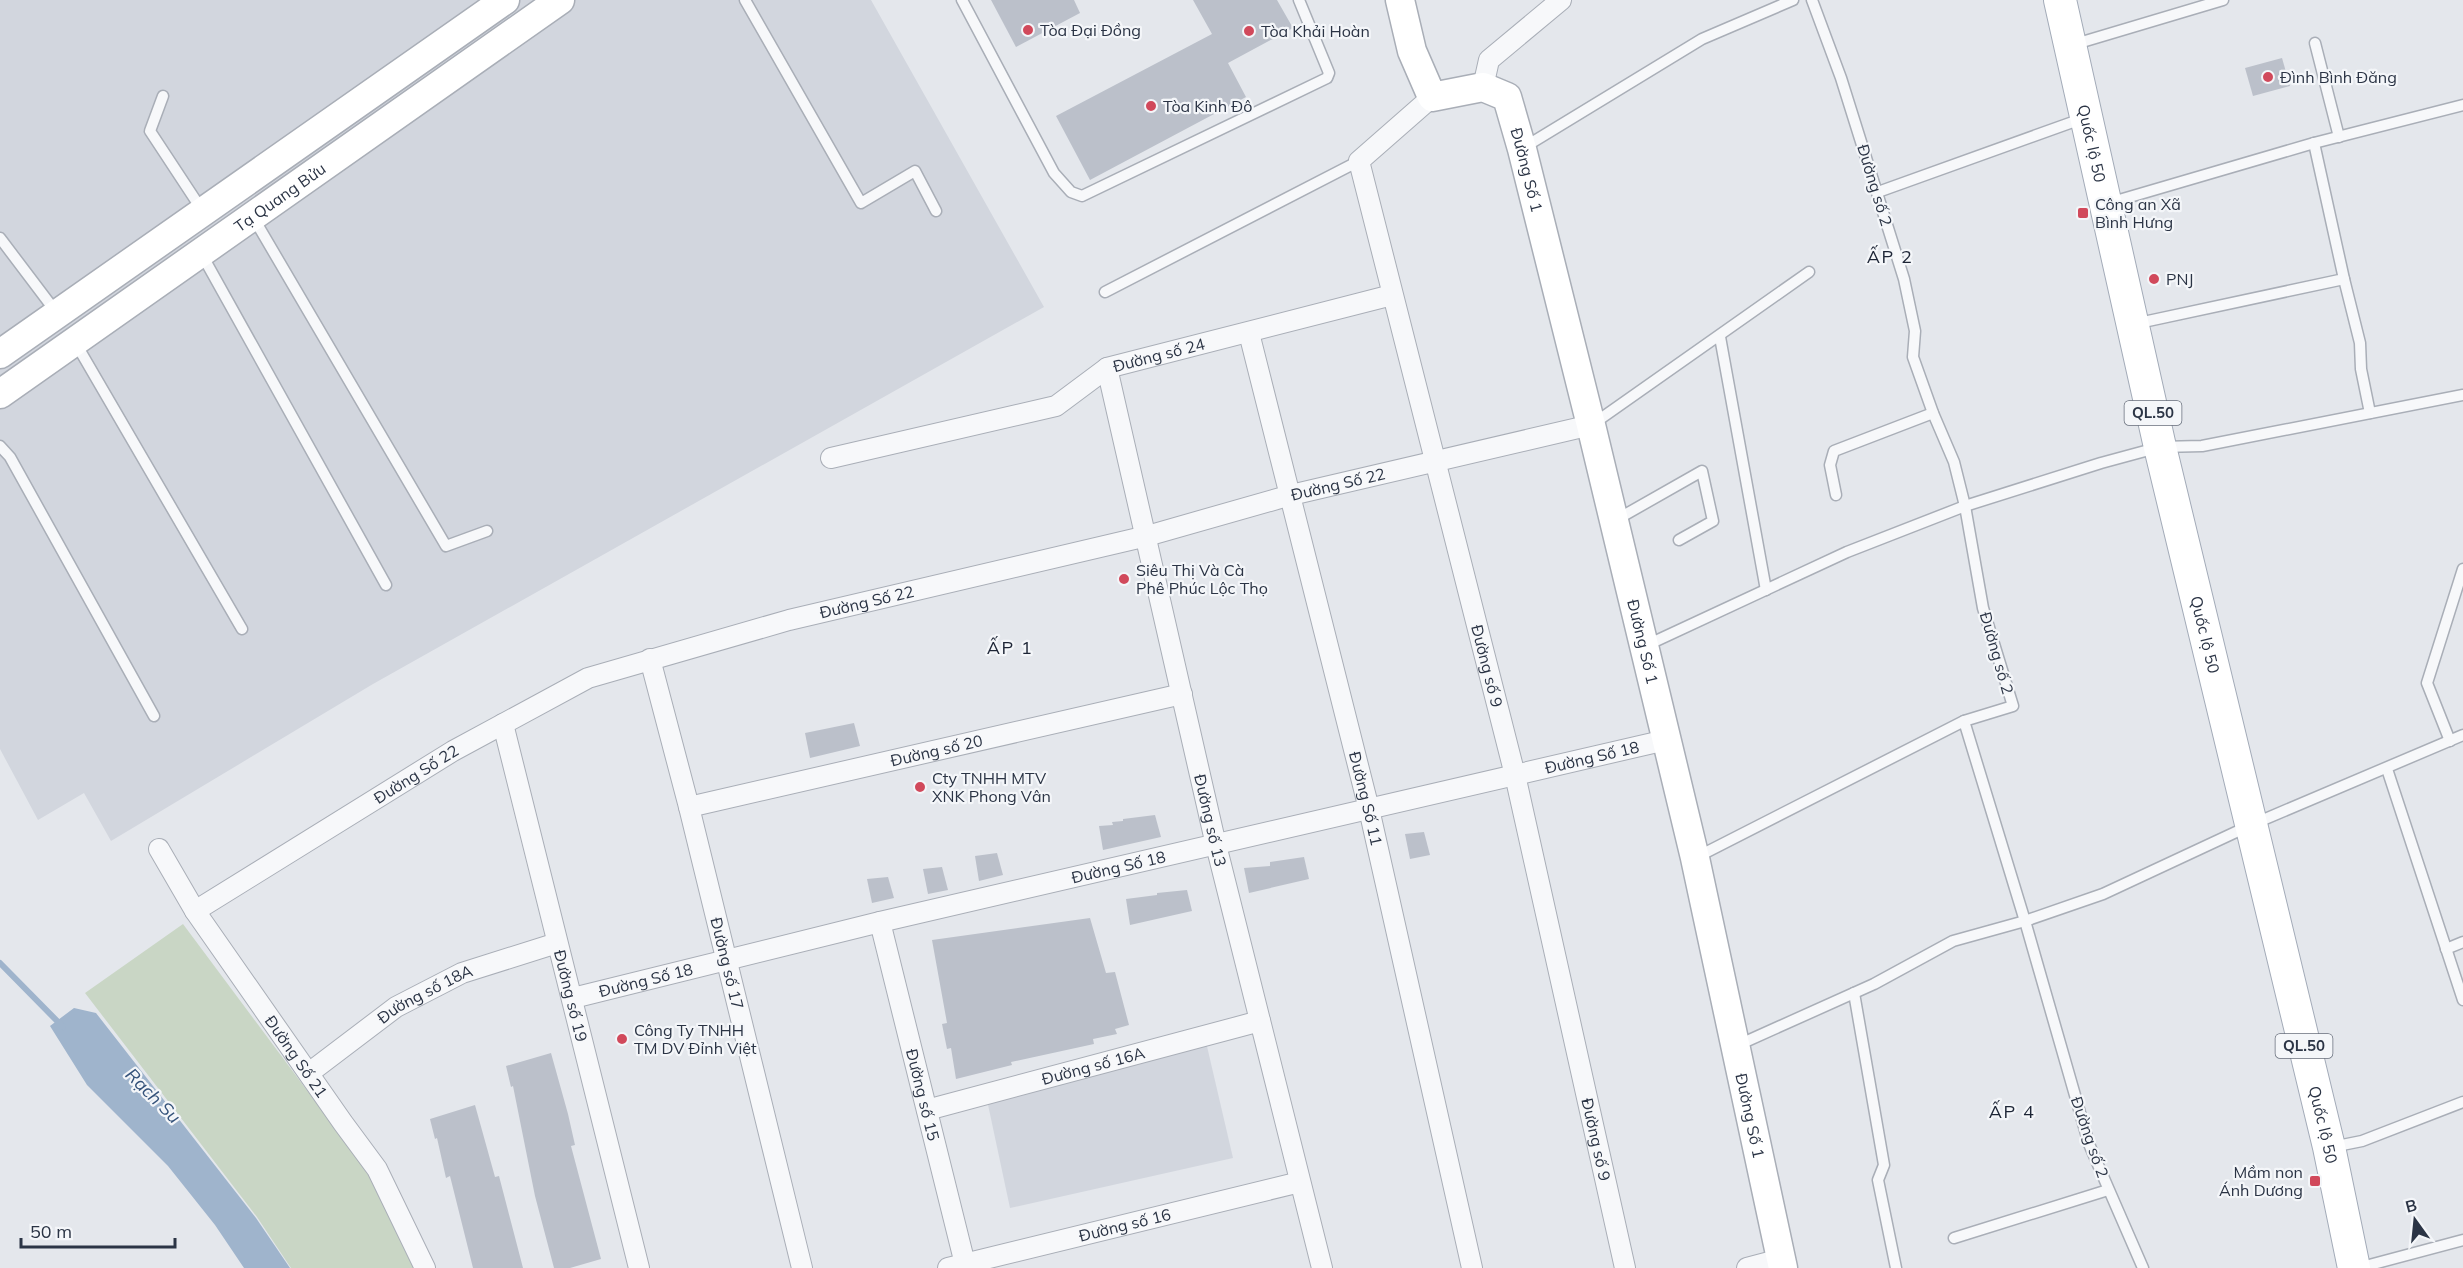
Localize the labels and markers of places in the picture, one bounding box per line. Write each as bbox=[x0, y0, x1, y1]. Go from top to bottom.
place label: Tòa Đại Đồng bbox=[1040, 20, 1141, 40]
place label: Tòa Khải Hoàn bbox=[1261, 21, 1370, 41]
marker: Tòa Đại Đồng bbox=[1021, 23, 1035, 37]
marker: Tòa Khải Hoàn bbox=[1242, 24, 1256, 38]
place label: Đình Bình Đăng bbox=[2280, 67, 2397, 87]
marker: Đình Bình Đăng bbox=[2261, 70, 2275, 84]
place label: Tòa Kinh Đô bbox=[1163, 96, 1252, 116]
marker: Tòa Kinh Đô bbox=[1144, 99, 1158, 113]
place label: Công an Xã Bình Hưng bbox=[2095, 194, 2181, 232]
marker: Công an Xã Bình Hưng bbox=[2076, 206, 2090, 220]
place label: PNJ bbox=[2166, 269, 2194, 289]
marker: PNJ bbox=[2147, 272, 2161, 286]
place label: Siêu Thị Và Cà Phê Phúc Lộc Thọ bbox=[1136, 560, 1268, 598]
marker: Siêu Thị Và Cà Phê Phúc Lộc Thọ bbox=[1117, 572, 1131, 586]
place label: Cty TNHH MTV XNK Phong Vân bbox=[932, 768, 1051, 806]
marker: Cty TNHH MTV XNK Phong Vân bbox=[913, 780, 927, 794]
place label: Công Ty TNHH TM DV Đỉnh Việt bbox=[634, 1020, 757, 1058]
marker: Công Ty TNHH TM DV Đỉnh Việt bbox=[615, 1032, 629, 1046]
place label: Mầm non Ánh Dương bbox=[2219, 1162, 2303, 1200]
marker: Mầm non Ánh Dương bbox=[2308, 1174, 2322, 1188]

